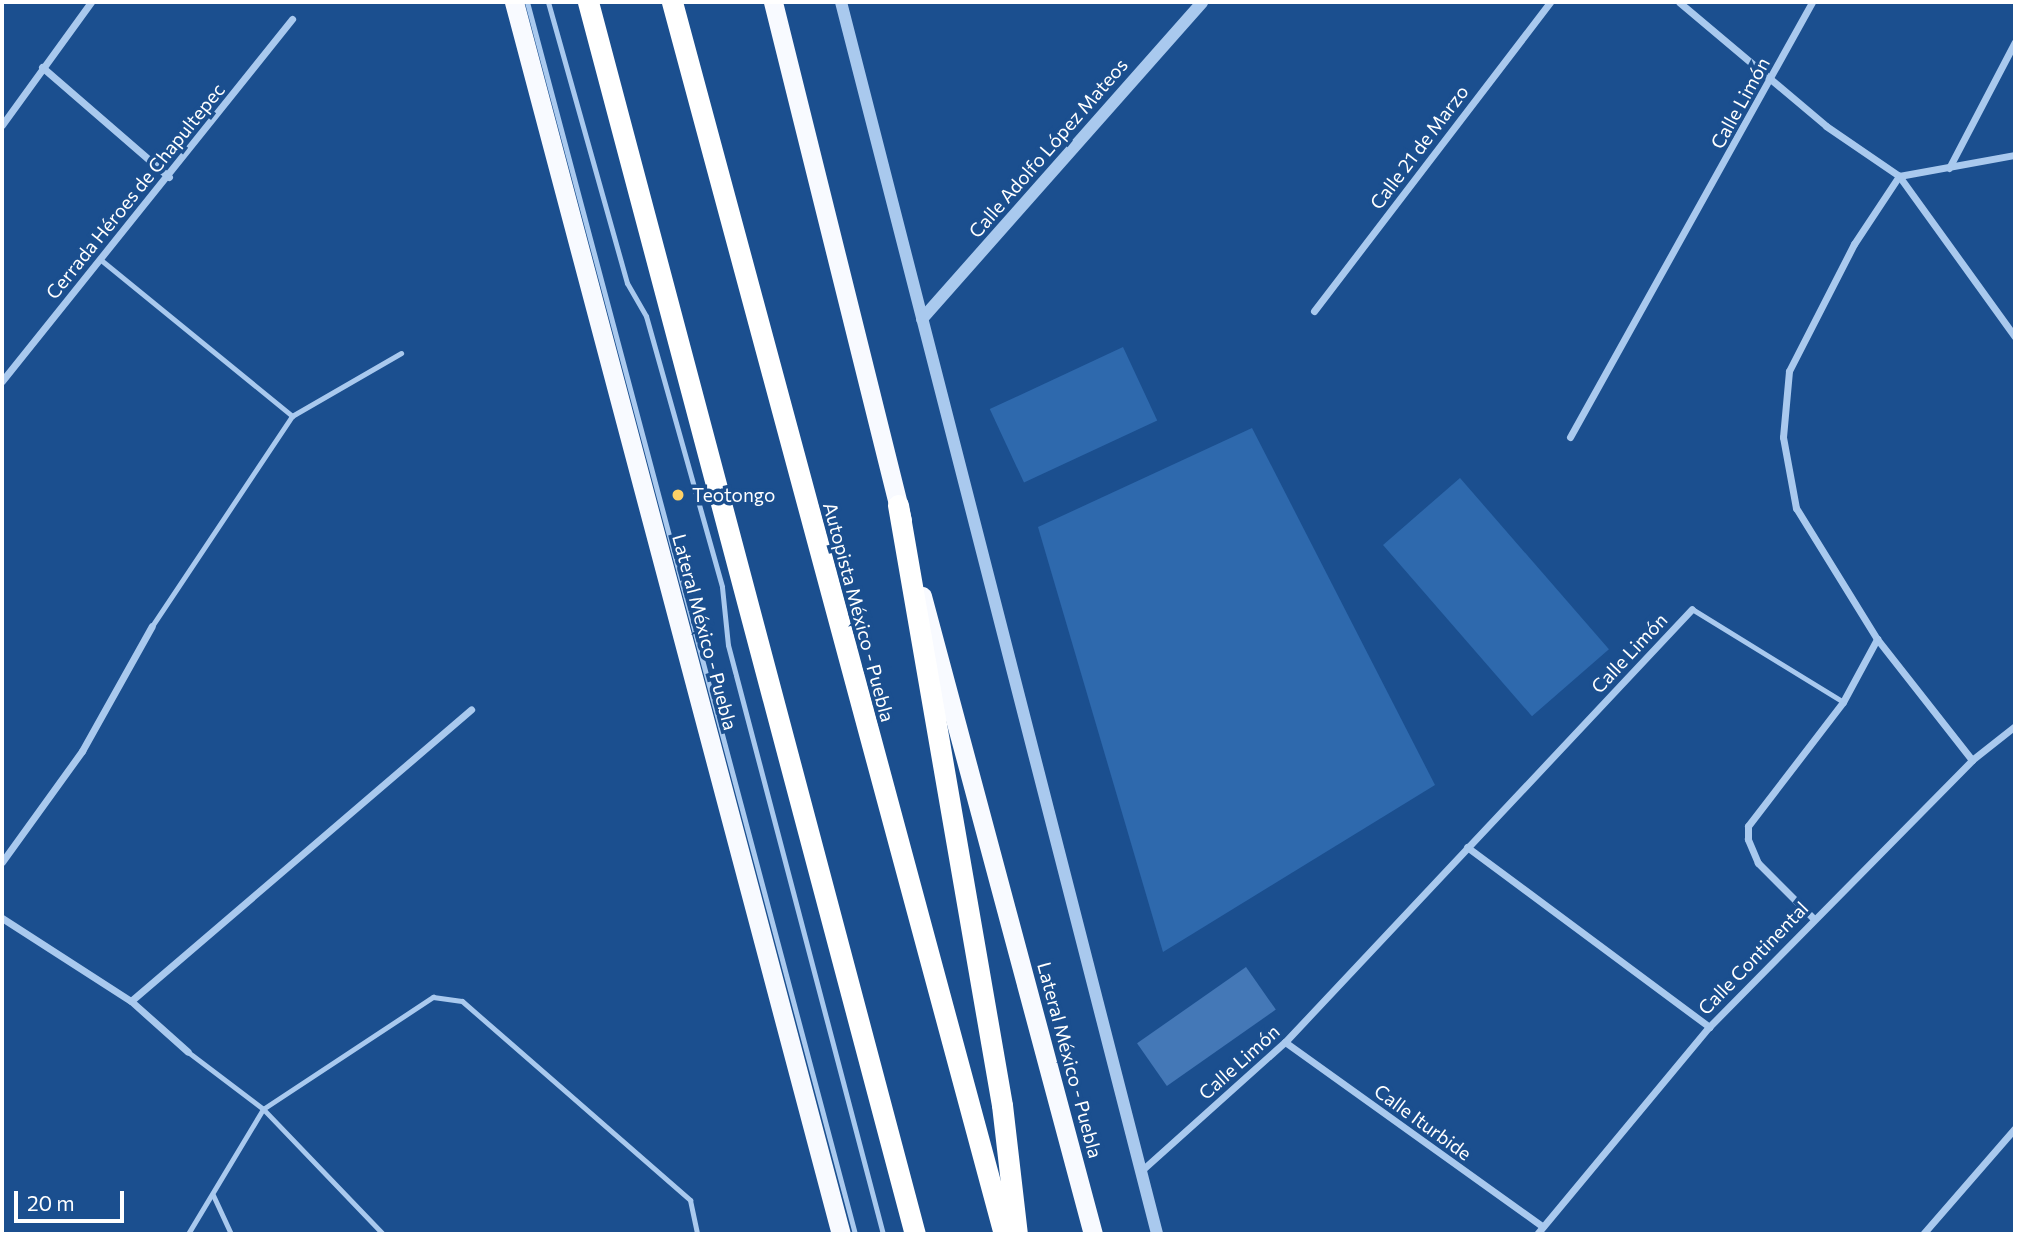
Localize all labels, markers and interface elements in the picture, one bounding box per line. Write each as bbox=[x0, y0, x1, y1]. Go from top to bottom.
street label: Calle Limón bbox=[1706, 53, 1774, 153]
street label: Calle Adolfo López Mateos bbox=[964, 54, 1132, 242]
street label: Cerrada Héroes de Chapultepec bbox=[41, 78, 229, 304]
street label: Calle 21 de Marzo bbox=[1365, 80, 1473, 214]
place label: Teotongo bbox=[692, 484, 775, 506]
marker: Teotongo bbox=[670, 487, 686, 503]
street label: Autopista México - Puebla bbox=[819, 500, 899, 724]
street label: Lateral México - Puebla bbox=[668, 531, 742, 733]
street label: Calle Limón bbox=[1586, 608, 1672, 698]
street label: Calle Continental bbox=[1693, 897, 1813, 1019]
street label: Lateral México - Puebla bbox=[1033, 959, 1107, 1161]
street label: Calle Limón bbox=[1194, 1020, 1284, 1104]
street label: Calle Iturbide bbox=[1370, 1079, 1476, 1165]
scale bar bbox=[18, 1176, 128, 1220]
text: 20 m bbox=[27, 1190, 75, 1215]

